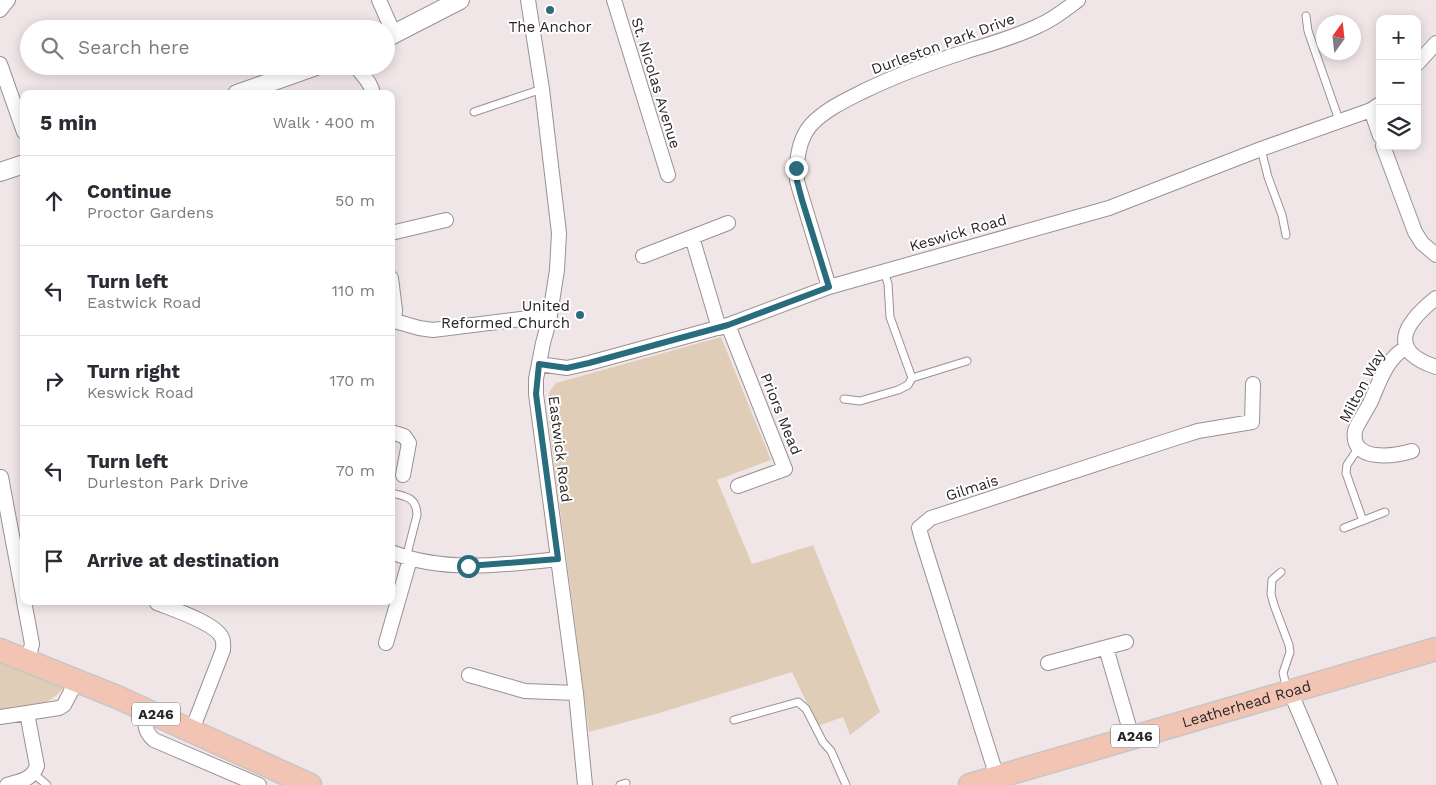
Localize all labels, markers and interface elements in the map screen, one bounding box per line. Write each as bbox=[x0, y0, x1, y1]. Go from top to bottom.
marker: The Anchor bbox=[544, 4, 556, 16]
street label: Durleston Park Drive bbox=[869, 10, 1017, 78]
street label: St. Nicolas Avenue bbox=[628, 15, 684, 151]
north arrow bbox=[1316, 15, 1361, 60]
map controls bbox=[1376, 15, 1421, 150]
button: + bbox=[1376, 15, 1421, 60]
place label: The Anchor bbox=[508, 18, 592, 36]
search box bbox=[20, 20, 395, 75]
icon: search bbox=[38, 34, 66, 62]
text: Search here bbox=[78, 36, 189, 59]
button: − bbox=[1376, 60, 1421, 105]
button: layers bbox=[1376, 105, 1421, 150]
text: 5 min bbox=[40, 110, 97, 135]
text: Walk · 400 m bbox=[273, 113, 375, 132]
route end bbox=[785, 157, 808, 180]
text: Continue bbox=[87, 180, 171, 203]
icon: ahead bbox=[40, 187, 68, 215]
text: 50 m bbox=[335, 191, 375, 210]
text: Proctor Gardens bbox=[87, 203, 214, 222]
street label: Keswick Road bbox=[907, 211, 1009, 255]
text: Turn left bbox=[87, 270, 168, 293]
icon: left bbox=[40, 277, 68, 305]
text: 110 m bbox=[332, 281, 375, 300]
text: Eastwick Road bbox=[87, 293, 201, 312]
place label: United Reformed Church bbox=[441, 297, 570, 332]
marker: United Reformed Church bbox=[574, 309, 586, 321]
street label: Milton Way bbox=[1335, 346, 1389, 426]
text: Turn right bbox=[87, 360, 180, 383]
icon: right bbox=[40, 367, 68, 395]
text: 170 m bbox=[329, 371, 375, 390]
street label: Priors Mead bbox=[756, 371, 806, 457]
text: Keswick Road bbox=[87, 383, 194, 402]
street label: Eastwick Road bbox=[545, 395, 575, 503]
text: Turn left bbox=[87, 450, 168, 473]
icon: left bbox=[40, 457, 68, 485]
text: 70 m bbox=[336, 461, 375, 480]
street label: Gilmais bbox=[943, 471, 1001, 505]
text: Durleston Park Drive bbox=[87, 473, 248, 492]
icon: arrive bbox=[40, 547, 68, 575]
text: Arrive at destination bbox=[87, 549, 279, 572]
route start bbox=[457, 555, 480, 578]
street label: Leatherhead Road bbox=[1180, 677, 1313, 732]
road number: A246 bbox=[132, 702, 180, 726]
road number: A246 bbox=[1111, 724, 1159, 748]

